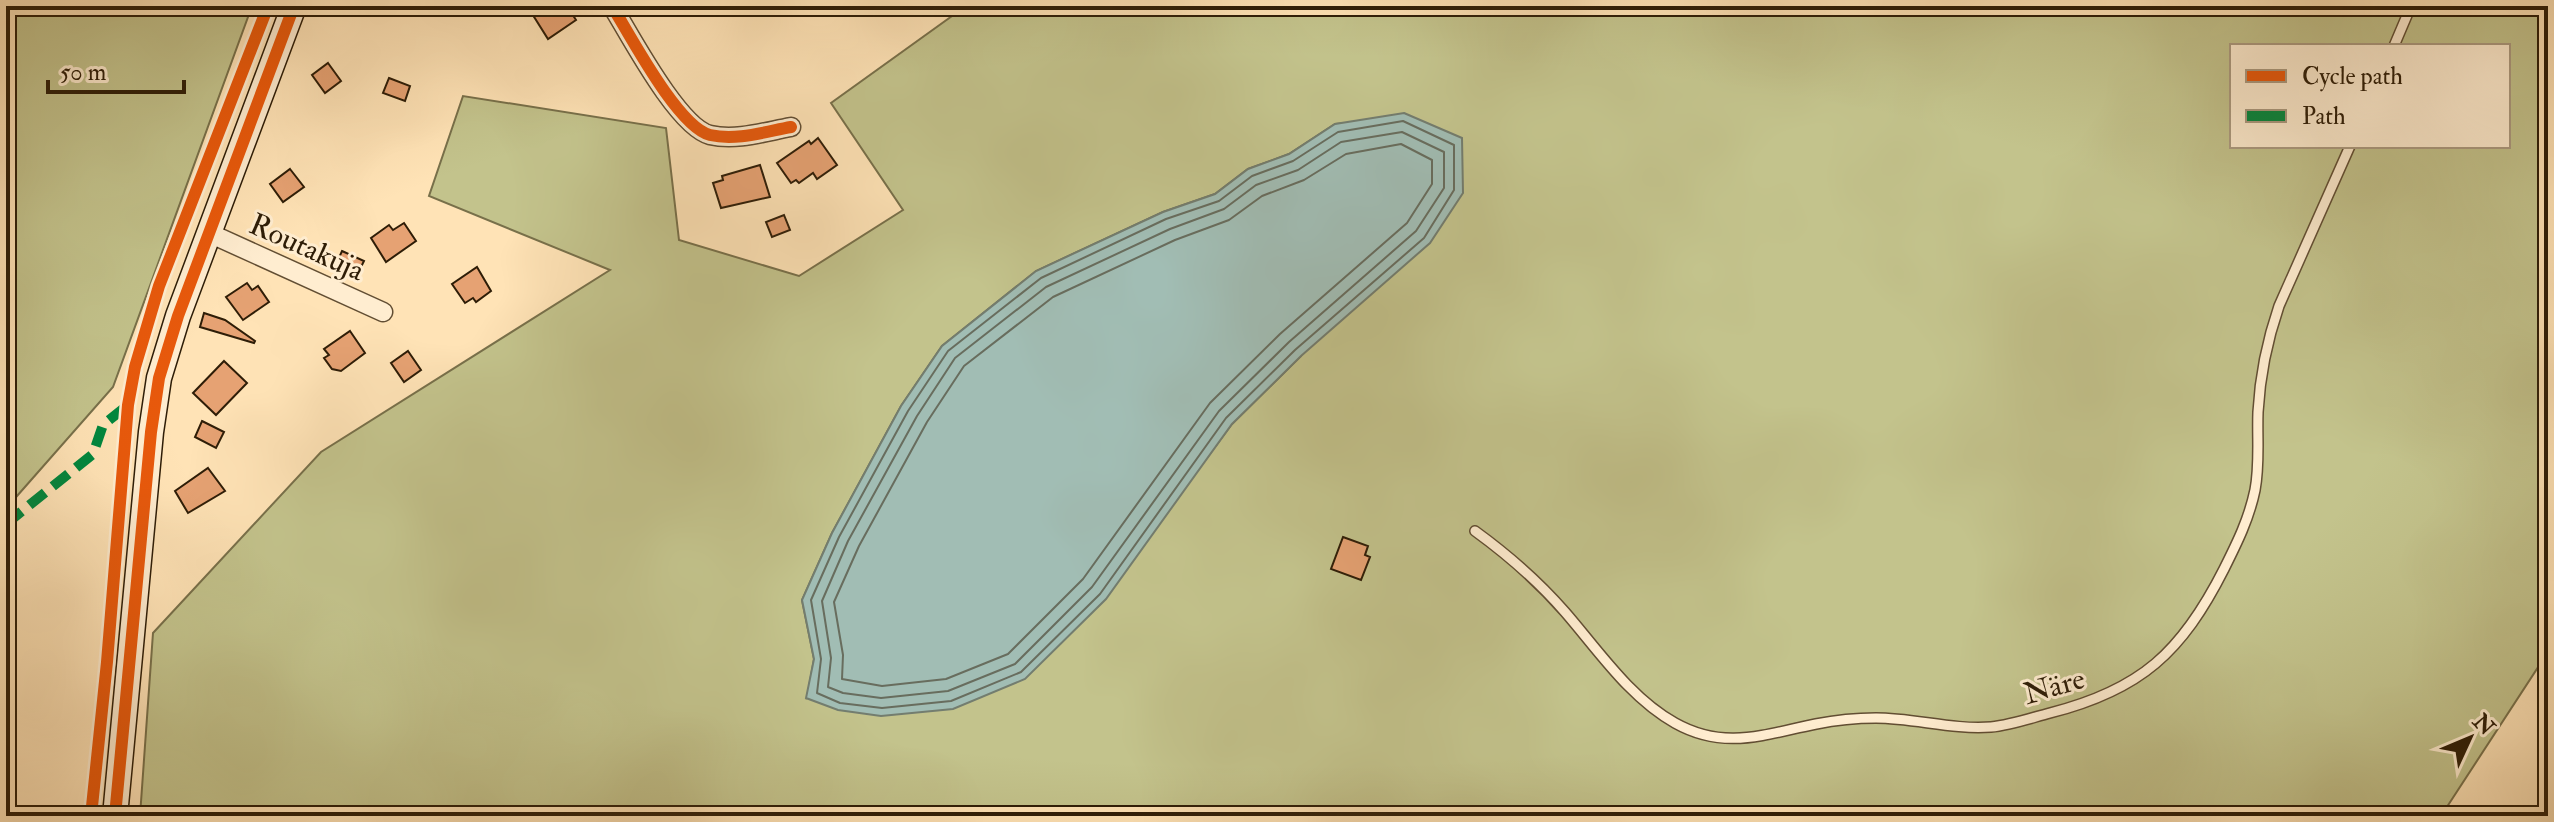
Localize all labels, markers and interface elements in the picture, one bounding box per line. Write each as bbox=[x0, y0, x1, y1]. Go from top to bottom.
scale bar bbox=[48, 44, 184, 94]
legend bbox=[2230, 44, 2510, 148]
text: 50 m bbox=[60, 57, 107, 88]
text: Cycle path bbox=[2302, 61, 2403, 92]
text: Path bbox=[2302, 101, 2346, 132]
street label: Routakuja bbox=[244, 206, 371, 289]
street label: Näre bbox=[2019, 660, 2089, 713]
north arrow bbox=[2430, 698, 2510, 778]
text: N bbox=[2466, 707, 2501, 742]

